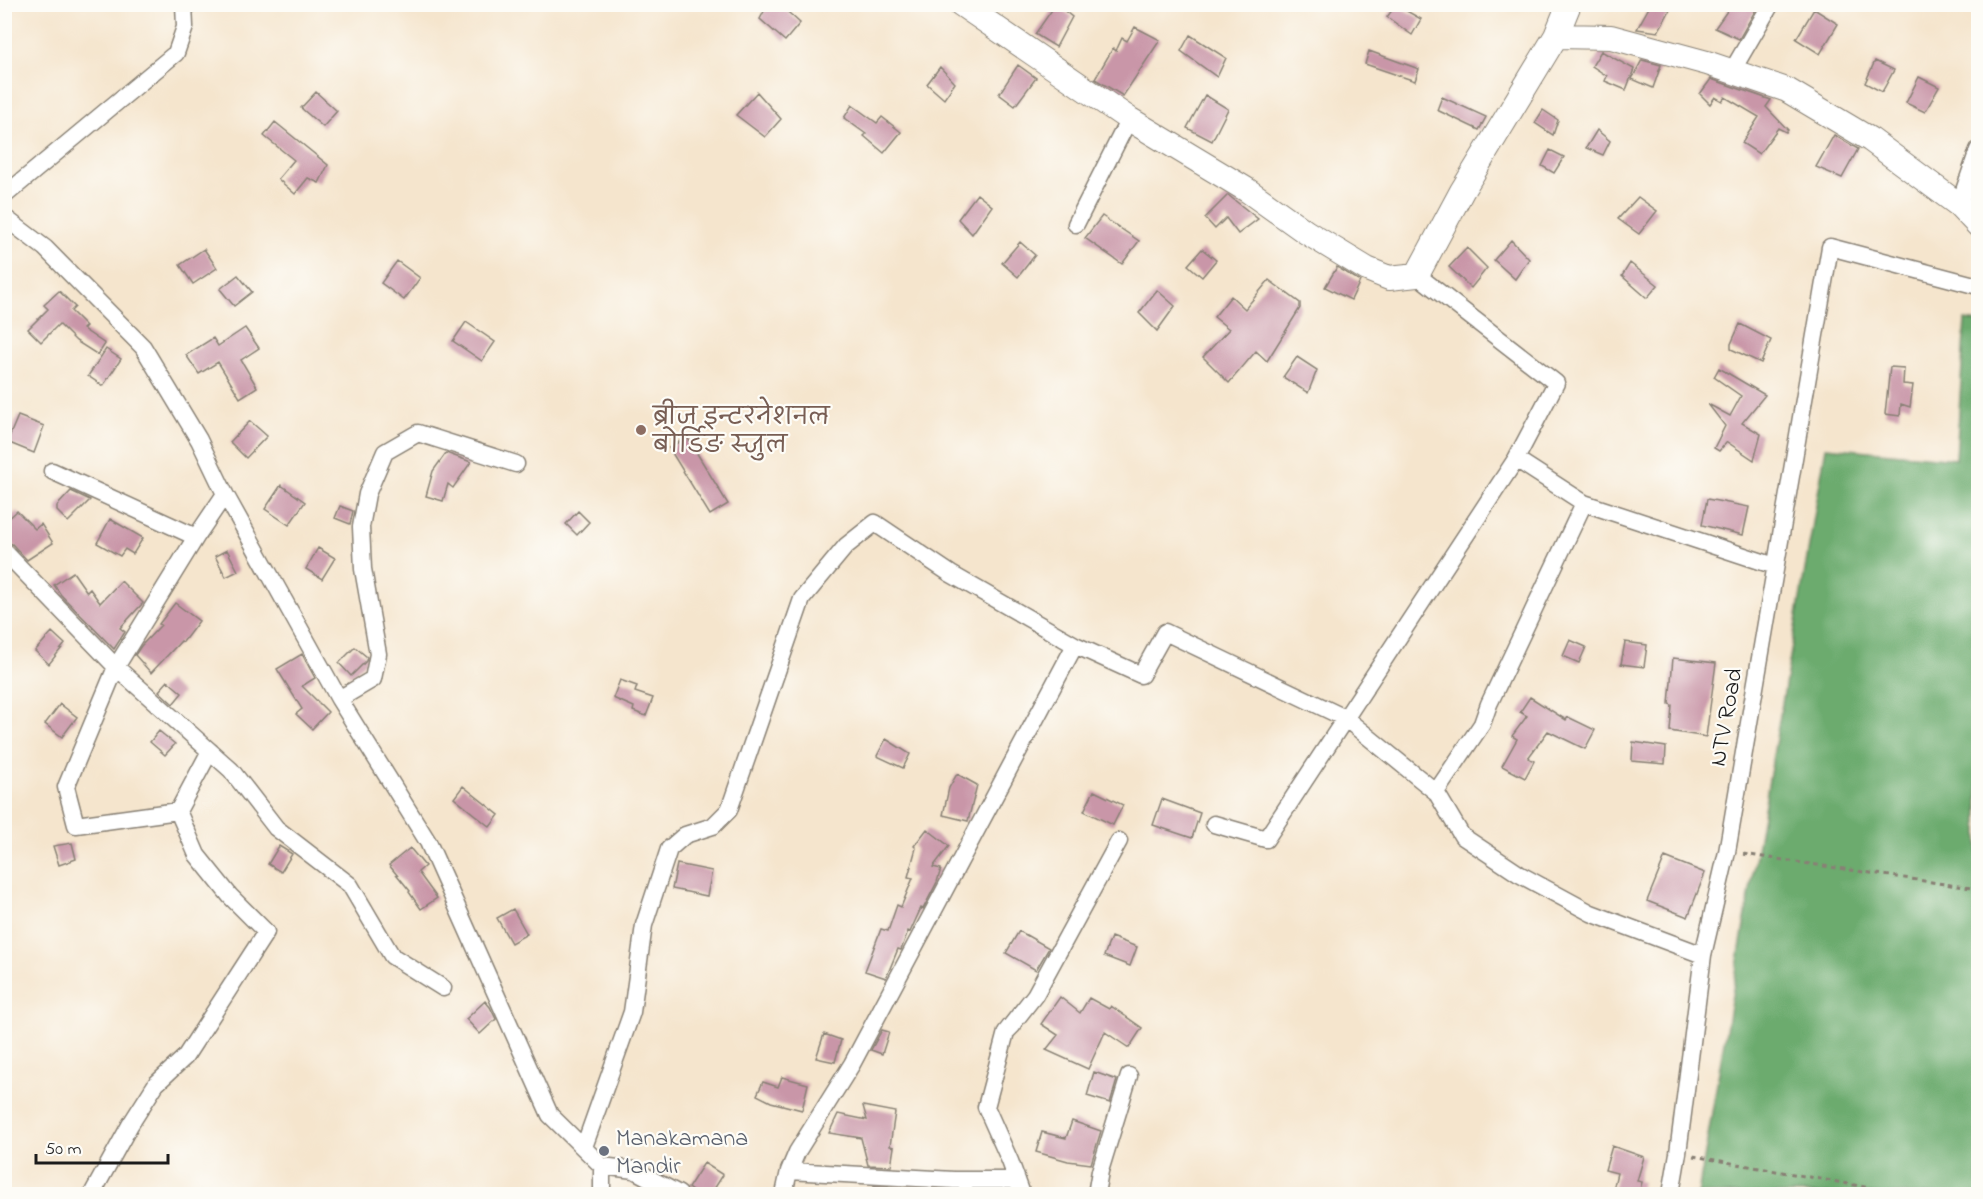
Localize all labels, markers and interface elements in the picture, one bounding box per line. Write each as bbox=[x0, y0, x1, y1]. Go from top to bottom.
place label: ब्रीज इन्टरनेशनल बोर्डिङ स्जुल bbox=[651, 396, 832, 464]
marker: ब्रीज इन्टरनेशनल बोर्डिङ स्जुल bbox=[634, 423, 648, 437]
street label: NTV Road bbox=[1702, 665, 1753, 769]
place label: Manakamana Mandir bbox=[616, 1122, 748, 1185]
scale bar bbox=[36, 1127, 168, 1165]
text: 50 m bbox=[45, 1137, 82, 1163]
marker: Manakamana Mandir bbox=[597, 1144, 611, 1158]

